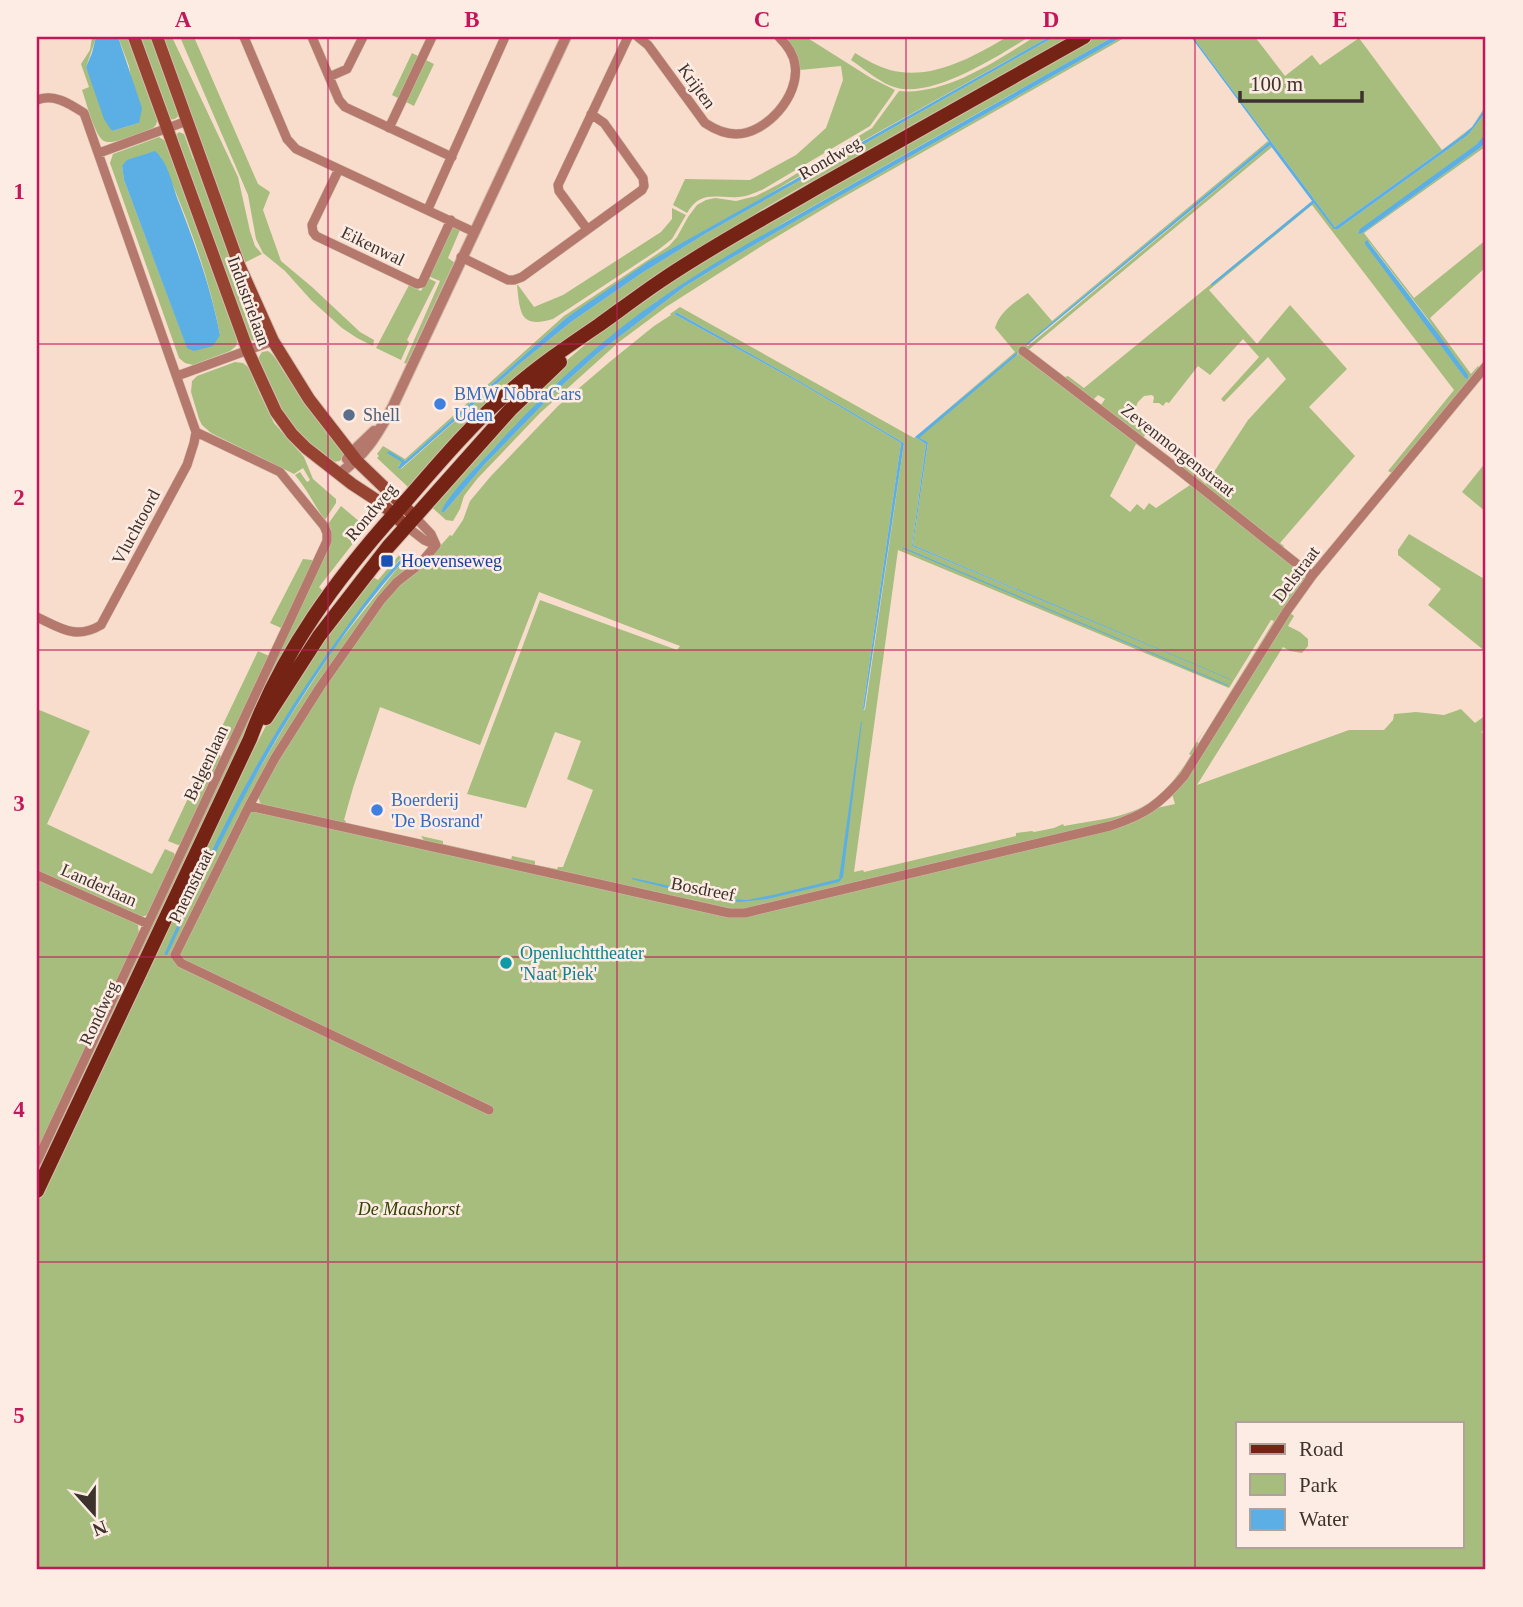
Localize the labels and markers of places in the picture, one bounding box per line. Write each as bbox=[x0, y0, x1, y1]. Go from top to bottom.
place label: BMW NobraCars Uden bbox=[454, 384, 581, 425]
marker: BMW NobraCars Uden bbox=[432, 396, 448, 412]
place label: Shell bbox=[363, 405, 400, 425]
marker: Shell bbox=[341, 407, 357, 423]
place label: Hoevenseweg bbox=[401, 551, 502, 571]
marker: Hoevenseweg bbox=[379, 553, 395, 569]
place label: Boerderij 'De Bosrand' bbox=[391, 790, 483, 831]
marker: Boerderij 'De Bosrand' bbox=[369, 802, 385, 818]
place label: Openluchttheater 'Naat Piek' bbox=[520, 943, 644, 984]
marker: Openluchttheater 'Naat Piek' bbox=[498, 955, 514, 971]

